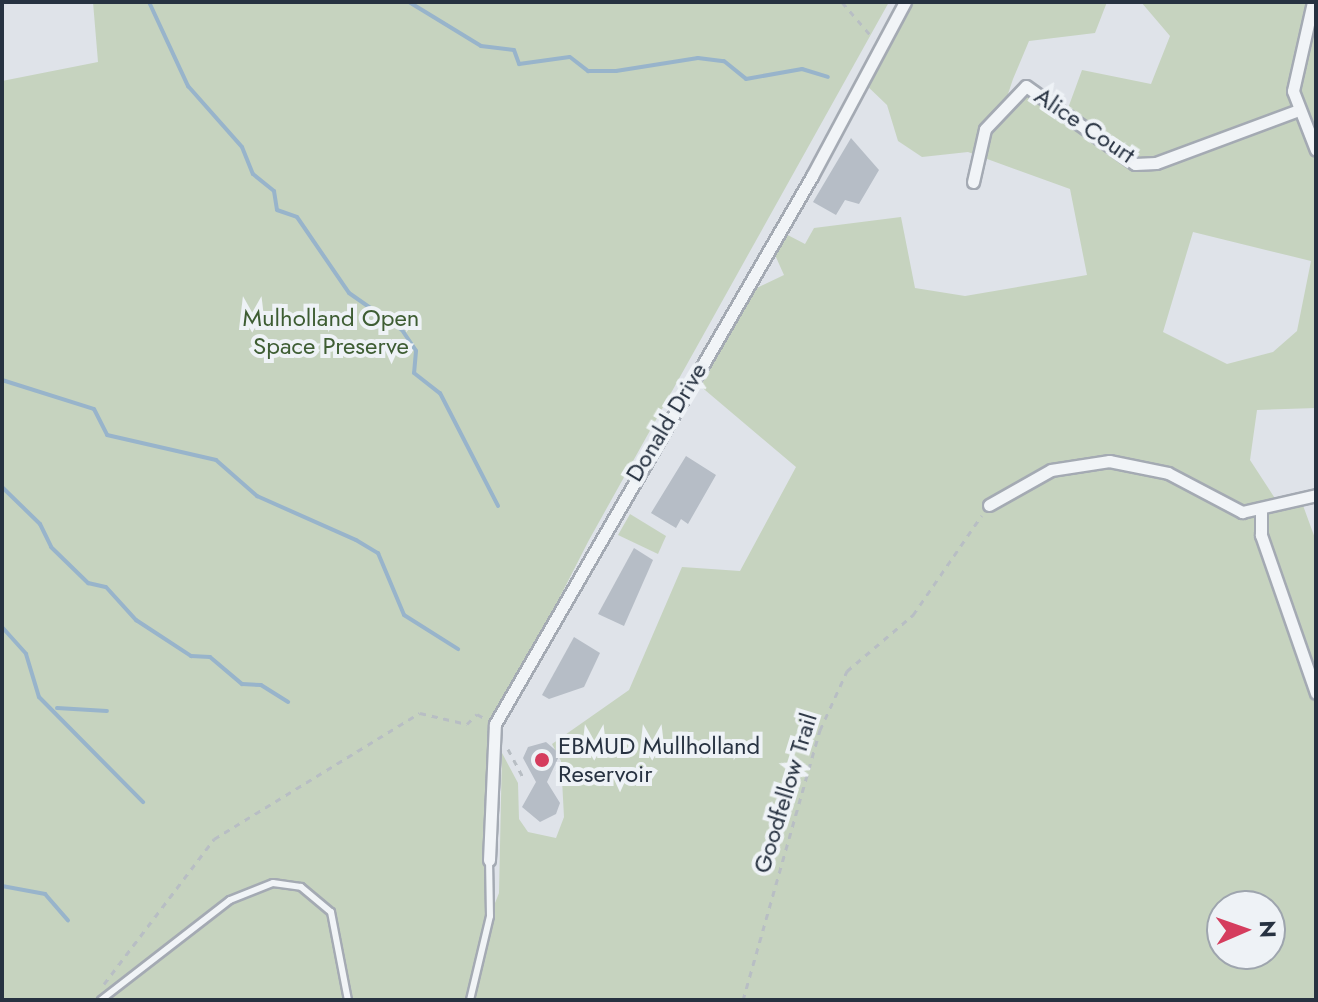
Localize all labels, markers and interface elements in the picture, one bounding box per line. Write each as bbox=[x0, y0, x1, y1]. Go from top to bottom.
street label: Alice Court bbox=[1029, 81, 1141, 169]
park label: Mulholland Open Space Preserve bbox=[243, 304, 419, 360]
street label: Donald Drive bbox=[619, 357, 713, 487]
street label: Goodfellow Trail bbox=[747, 710, 823, 876]
place label: EBMUD Mullholland Reservoir bbox=[558, 732, 760, 788]
marker: EBMUD Mullholland Reservoir bbox=[533, 751, 551, 769]
north arrow bbox=[1206, 890, 1286, 970]
text: N bbox=[1252, 920, 1284, 939]

